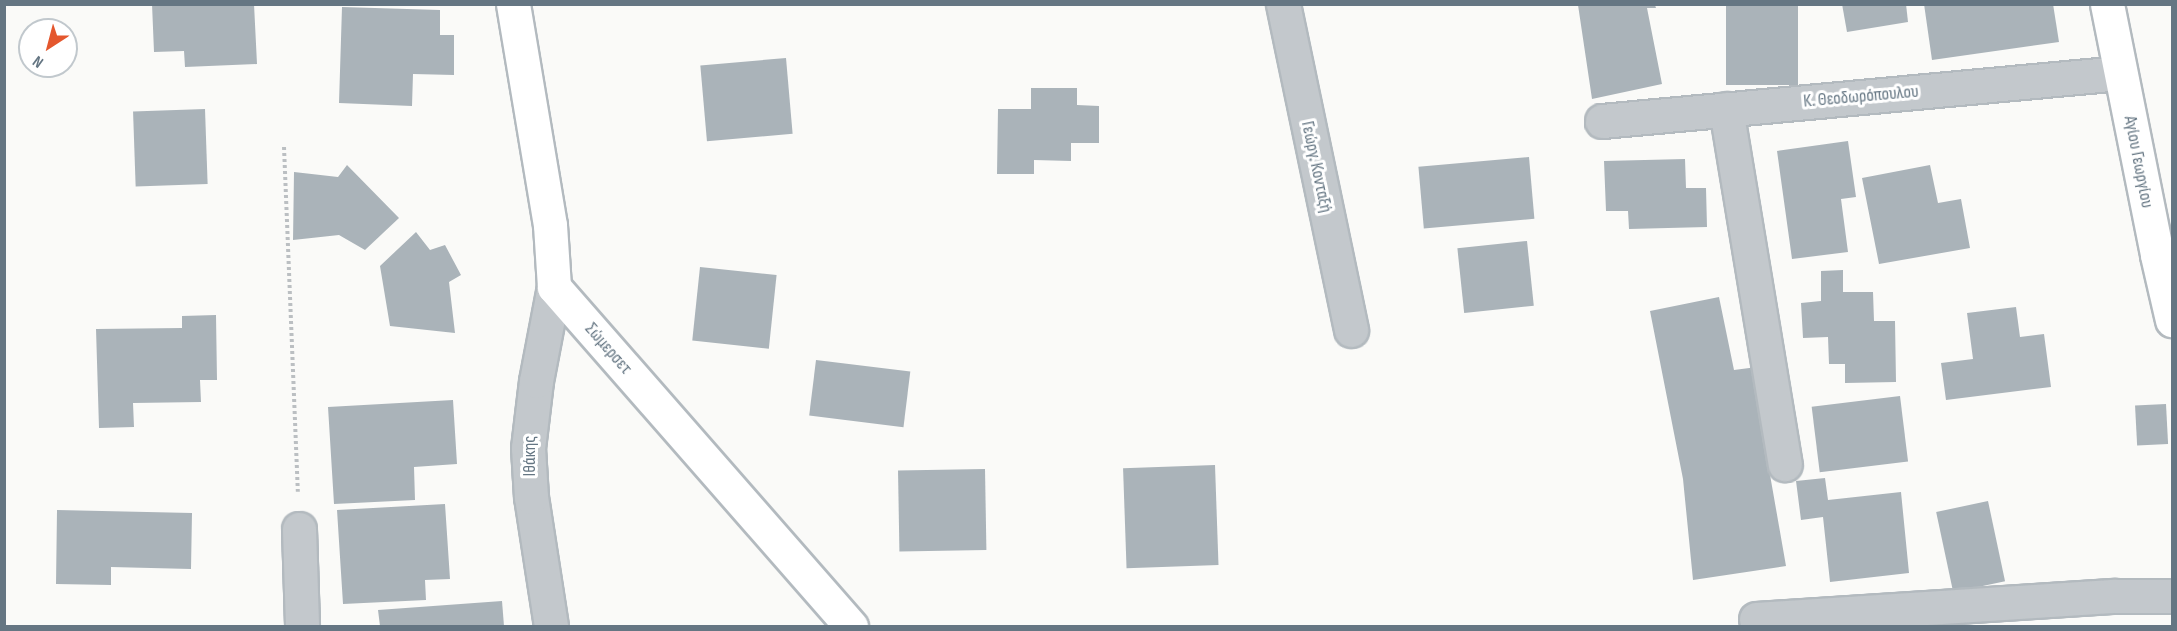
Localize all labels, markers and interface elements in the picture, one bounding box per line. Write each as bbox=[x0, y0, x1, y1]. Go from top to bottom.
north arrow bbox=[18, 18, 78, 78]
text: N bbox=[29, 51, 47, 72]
street label: Κ. Θεοδωρόπουλου bbox=[1802, 81, 1920, 113]
street label: Αγίου Γεωργίου bbox=[2118, 114, 2158, 210]
street label: Γεώργ. Κονταξή bbox=[1296, 119, 1336, 215]
street label: Σώμερσετ bbox=[580, 319, 636, 379]
street label: Ιθάκης bbox=[519, 436, 541, 476]

